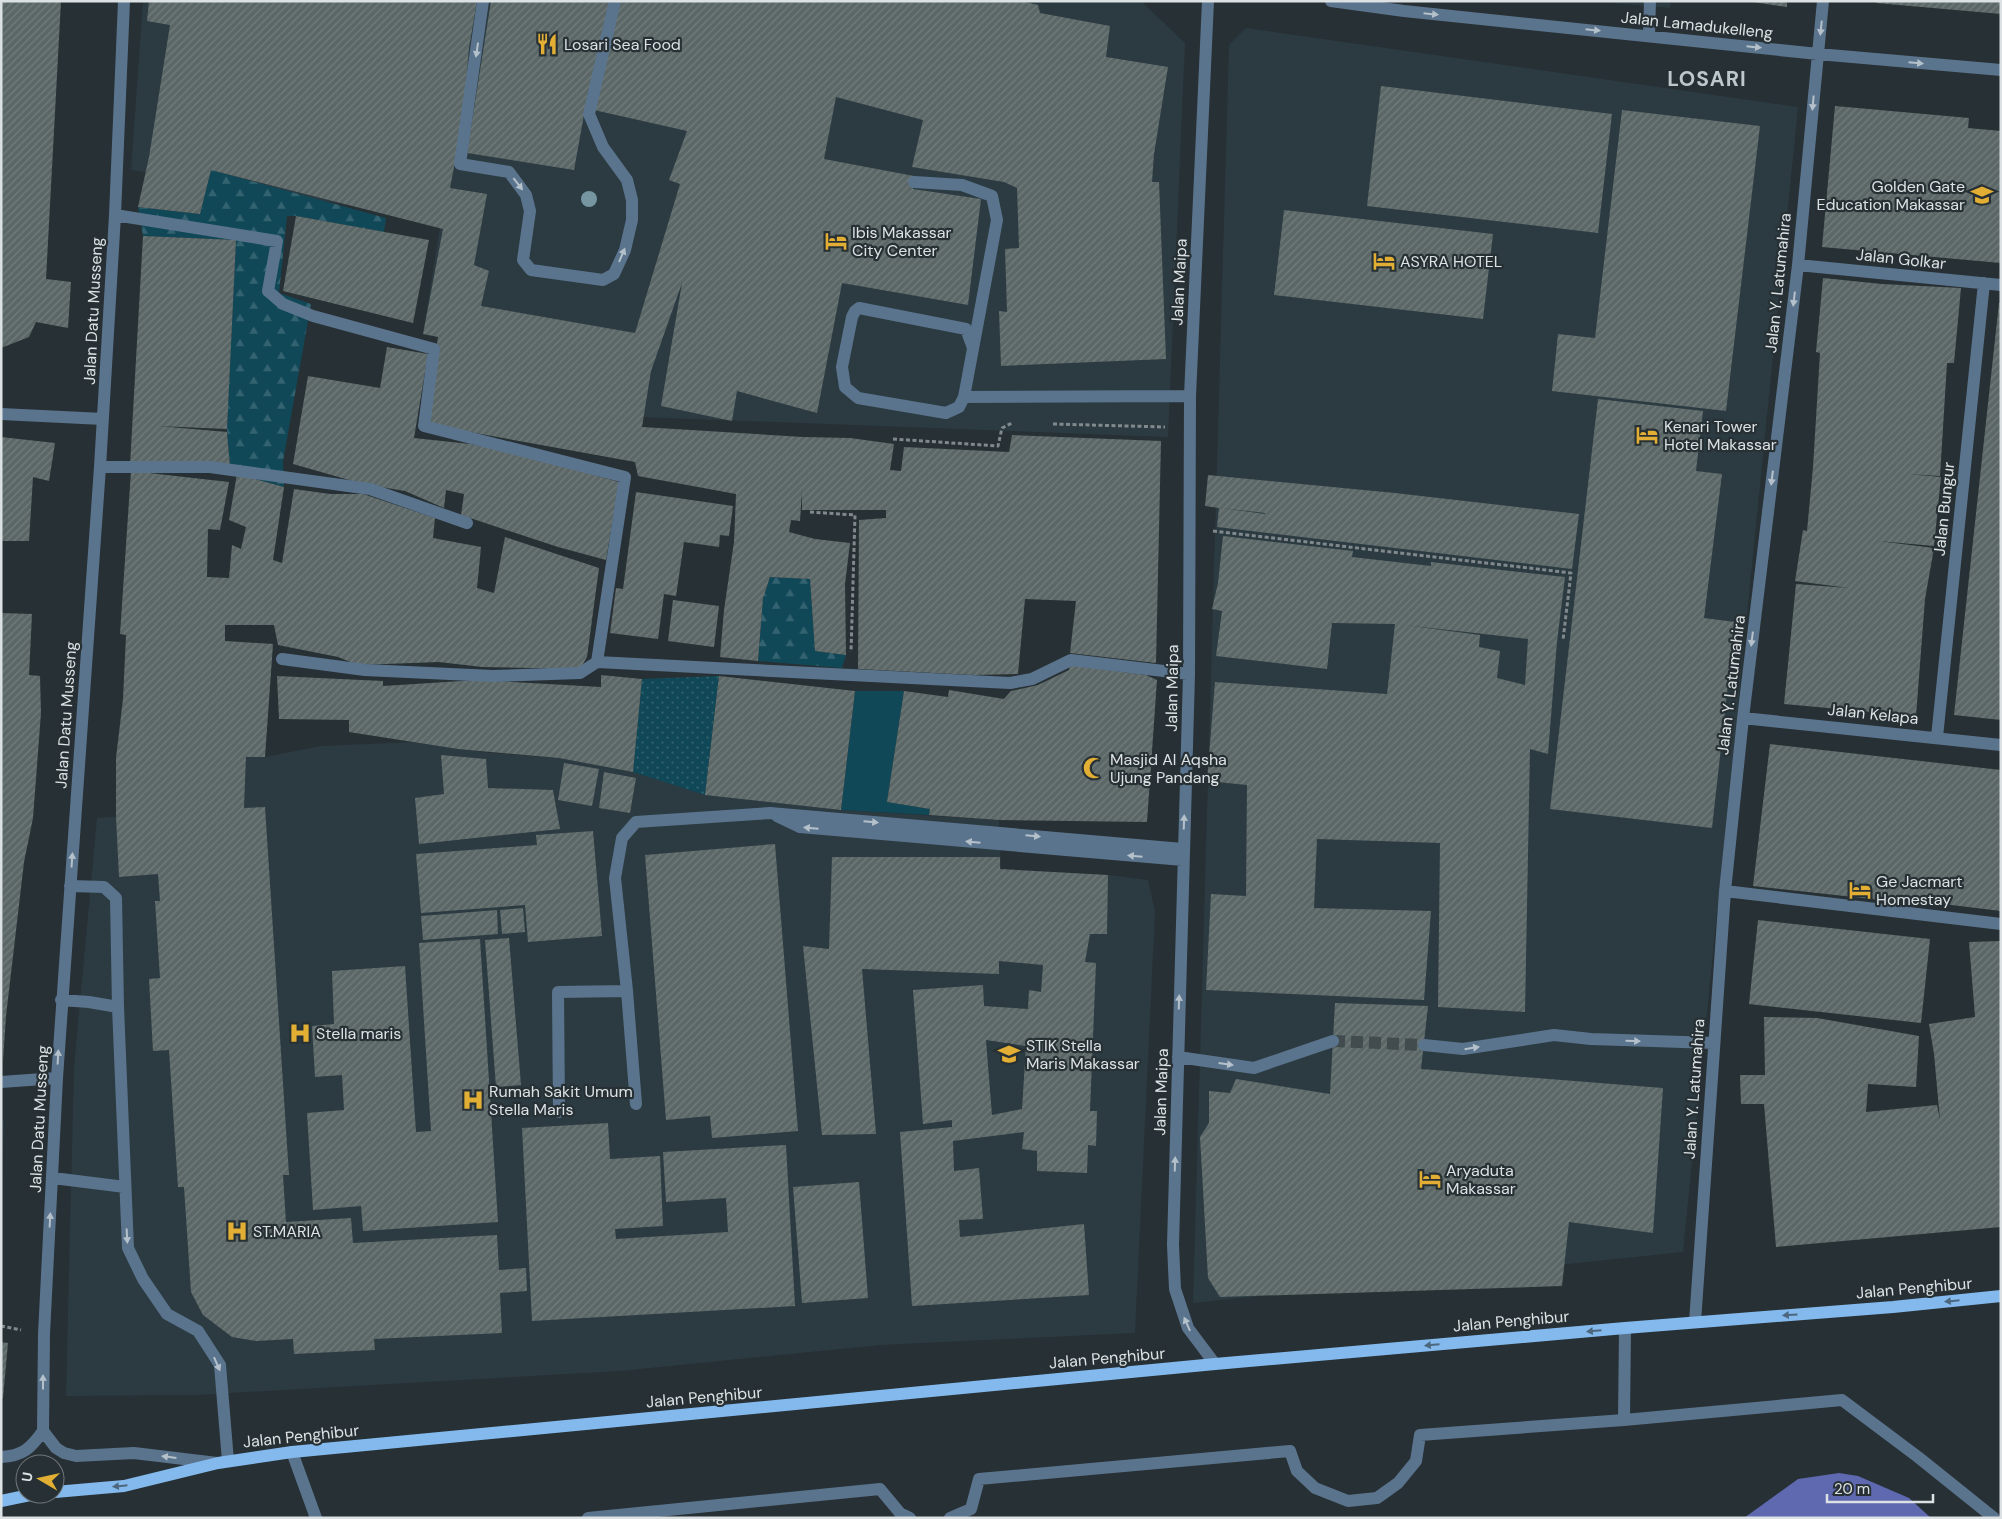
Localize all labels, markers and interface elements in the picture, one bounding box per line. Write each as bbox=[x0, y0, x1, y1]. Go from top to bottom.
street label: Jalan Lamadukelleng bbox=[1620, 7, 1774, 43]
one-way arrow bbox=[1423, 10, 1439, 18]
one-way arrow bbox=[1817, 20, 1825, 36]
one-way arrow bbox=[1585, 26, 1601, 34]
restaurant icon: Losari Sea Food bbox=[534, 31, 560, 57]
place label: Losari Sea Food bbox=[564, 34, 681, 55]
one-way arrow bbox=[473, 42, 481, 58]
one-way arrow bbox=[1747, 43, 1763, 51]
one-way arrow bbox=[1908, 59, 1924, 67]
district label: LOSARI bbox=[1667, 65, 1747, 93]
one-way arrow bbox=[1809, 95, 1817, 111]
place label: Golden Gate Education Makassar bbox=[1817, 176, 1965, 215]
one-way arrow bbox=[513, 177, 523, 191]
school or university icon: Golden Gate Education Makassar bbox=[1969, 182, 1995, 208]
street label: Jalan Y. Latumahira bbox=[1760, 212, 1796, 354]
place label: Ibis Makassar City Center bbox=[852, 222, 952, 261]
hotel icon: Ibis Makassar City Center bbox=[823, 228, 849, 254]
street label: Jalan Datu Musseng bbox=[79, 237, 107, 385]
street label: Jalan Maipa bbox=[1166, 238, 1192, 326]
street label: Jalan Golkar bbox=[1855, 244, 1947, 274]
one-way arrow bbox=[619, 248, 627, 262]
hotel icon: ASYRA HOTEL bbox=[1371, 248, 1397, 274]
place label: ASYRA HOTEL bbox=[1400, 251, 1502, 272]
one-way arrow bbox=[1790, 292, 1798, 308]
place label: Kenari Tower Hotel Makassar bbox=[1664, 416, 1777, 455]
hotel icon: Kenari Tower Hotel Makassar bbox=[1634, 422, 1660, 448]
street label: Jalan Bungur bbox=[1929, 461, 1959, 557]
one-way arrow bbox=[1768, 470, 1776, 486]
street label: Jalan Y. Latumahira bbox=[1712, 614, 1750, 756]
one-way arrow bbox=[1748, 632, 1756, 648]
street label: Jalan Datu Musseng bbox=[50, 641, 82, 789]
street label: Jalan Maipa bbox=[1161, 644, 1183, 732]
street label: Jalan Kelapa bbox=[1826, 699, 1920, 729]
place label: Masjid Al Aqsha Ujung Pandang bbox=[1110, 749, 1227, 788]
mosque icon: Masjid Al Aqsha Ujung Pandang bbox=[1081, 755, 1107, 781]
one-way arrow bbox=[1180, 813, 1188, 829]
one-way arrow bbox=[863, 818, 879, 826]
one-way arrow bbox=[803, 824, 819, 832]
one-way arrow bbox=[1025, 833, 1041, 841]
one-way arrow bbox=[965, 838, 981, 846]
one-way arrow bbox=[69, 852, 77, 868]
one-way arrow bbox=[1127, 852, 1143, 860]
place label: Ge Jacmart Homestay bbox=[1876, 871, 1963, 910]
hotel icon: Ge Jacmart Homestay bbox=[1847, 877, 1873, 903]
one-way arrow bbox=[1176, 993, 1184, 1009]
street label: Jalan Y. Latumahira bbox=[1679, 1018, 1709, 1160]
hospital icon: Stella maris bbox=[287, 1020, 313, 1046]
place label: Stella maris bbox=[316, 1023, 401, 1044]
place label: STIK Stella Maris Makassar bbox=[1026, 1035, 1140, 1074]
one-way arrow bbox=[1625, 1037, 1641, 1045]
school or university icon: STIK Stella Maris Makassar bbox=[996, 1041, 1022, 1067]
one-way arrow bbox=[1464, 1043, 1480, 1051]
street label: Jalan Datu Musseng bbox=[25, 1045, 53, 1193]
street label: Jalan Maipa bbox=[1149, 1048, 1173, 1136]
one-way arrow bbox=[54, 1049, 62, 1065]
one-way arrow bbox=[1219, 1060, 1235, 1068]
place label: Rumah Sakit Umum Stella Maris bbox=[489, 1081, 633, 1120]
hospital icon: Rumah Sakit Umum Stella Maris bbox=[460, 1087, 486, 1113]
one-way arrow bbox=[1171, 1156, 1179, 1172]
place label: Aryaduta Makassar bbox=[1446, 1160, 1516, 1199]
hotel icon: Aryaduta Makassar bbox=[1417, 1166, 1443, 1192]
one-way arrow bbox=[47, 1211, 55, 1227]
hospital icon: ST.MARIA bbox=[224, 1218, 250, 1244]
place label: ST.MARIA bbox=[253, 1221, 321, 1242]
one-way arrow bbox=[124, 1228, 132, 1244]
street label: Jalan Penghibur bbox=[1855, 1272, 1973, 1304]
one-way arrow bbox=[1944, 1297, 1960, 1305]
street label: Jalan Penghibur bbox=[1452, 1305, 1570, 1337]
one-way arrow bbox=[1782, 1311, 1798, 1319]
one-way arrow bbox=[1183, 1317, 1191, 1331]
one-way arrow bbox=[1585, 1327, 1601, 1335]
one-way arrow bbox=[1423, 1341, 1439, 1349]
street label: Jalan Penghibur bbox=[1048, 1342, 1166, 1374]
one-way arrow bbox=[213, 1356, 222, 1371]
one-way arrow bbox=[39, 1374, 47, 1390]
street label: Jalan Penghibur bbox=[645, 1381, 763, 1413]
street label: Jalan Penghibur bbox=[242, 1419, 360, 1453]
one-way arrow bbox=[161, 1453, 177, 1461]
north arrow bbox=[15, 1454, 65, 1504]
text: U bbox=[18, 1471, 37, 1483]
scale bar bbox=[1827, 1472, 1933, 1504]
text: 20 m bbox=[1834, 1479, 1870, 1499]
one-way arrow bbox=[111, 1482, 127, 1490]

